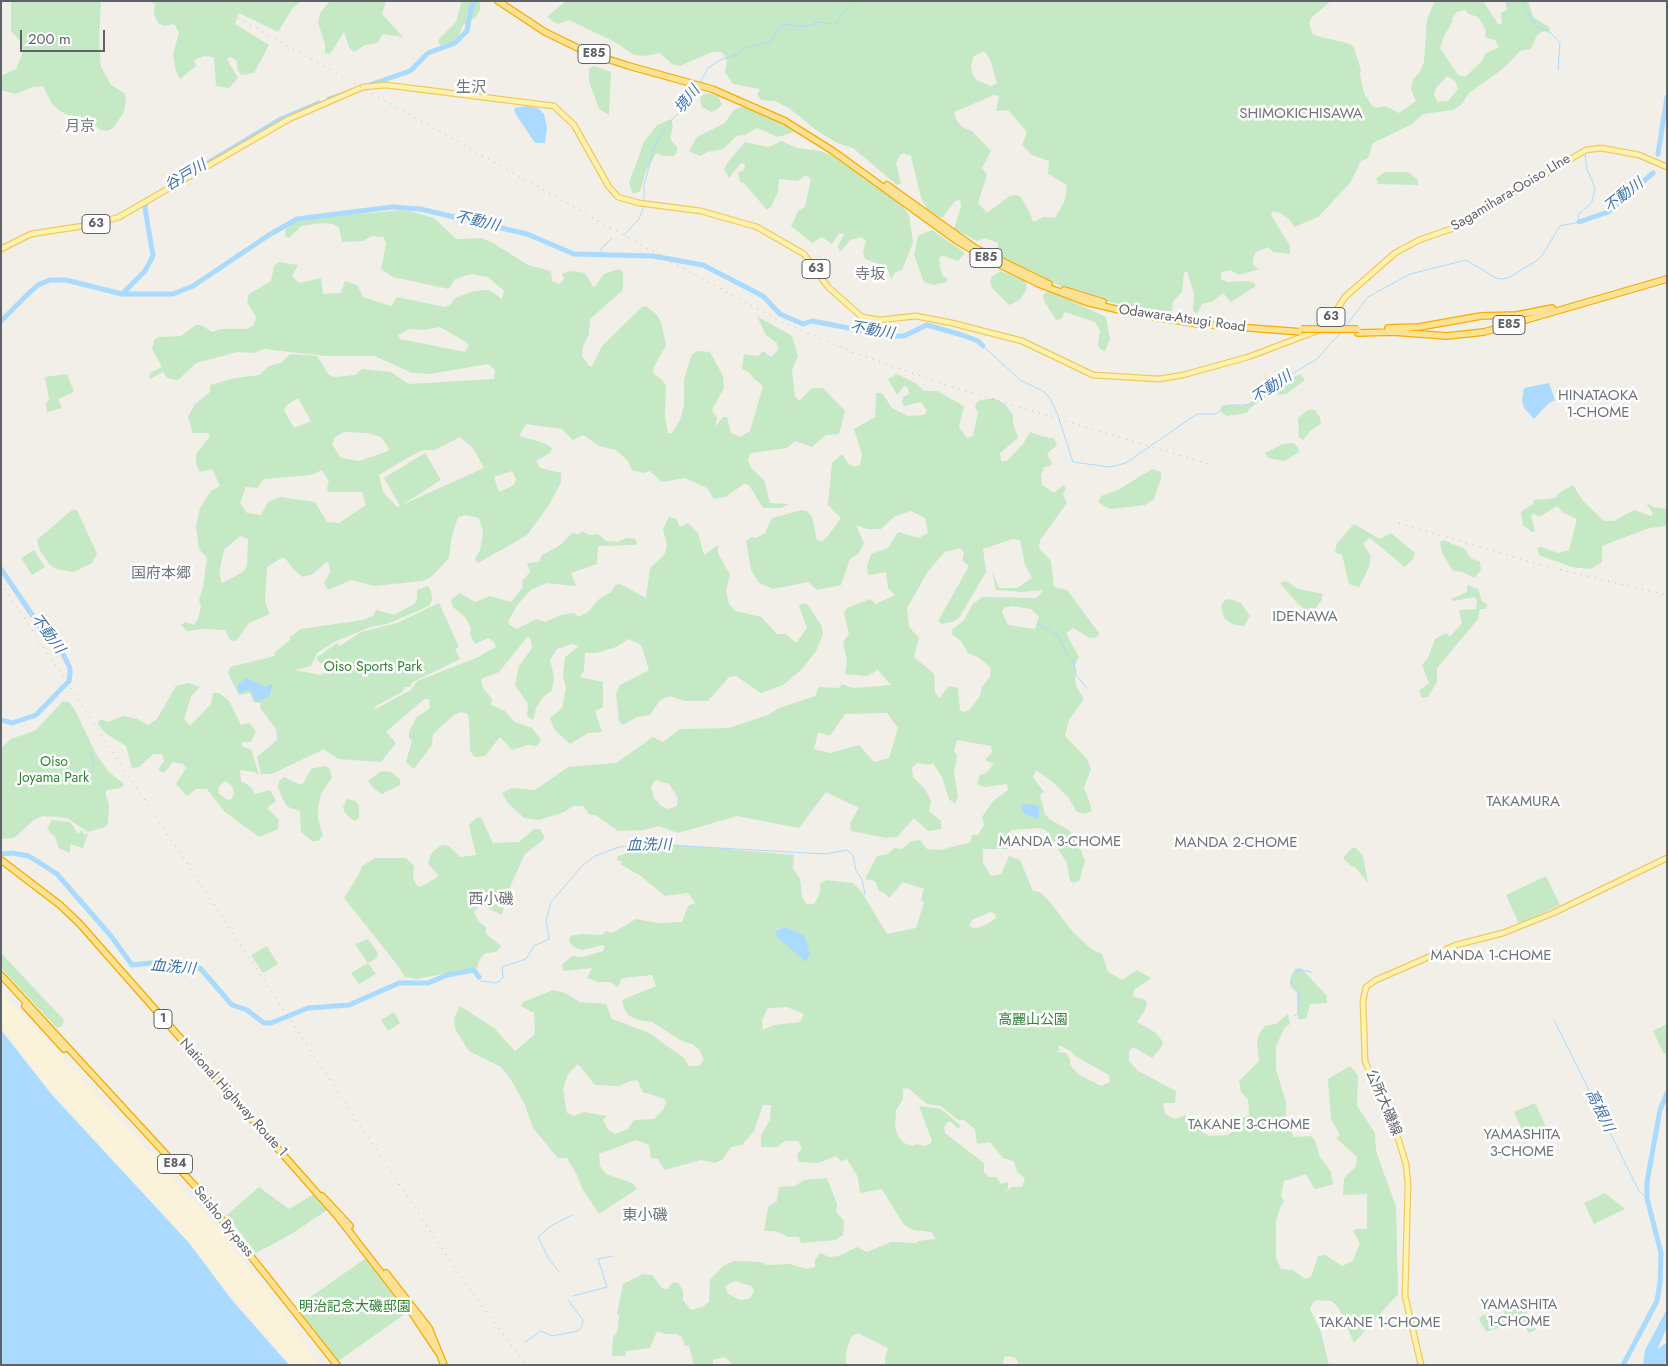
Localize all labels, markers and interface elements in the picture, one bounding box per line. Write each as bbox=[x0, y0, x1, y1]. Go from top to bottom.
scale bar bbox=[22, 20, 108, 52]
text: 200 m bbox=[28, 28, 71, 50]
road number: E85 bbox=[578, 44, 610, 64]
district label: 生沢 bbox=[456, 79, 486, 97]
water label: 境川 bbox=[672, 83, 704, 117]
district label: SHIMOKICHISAWA bbox=[1231, 105, 1371, 123]
district label: 月京 bbox=[65, 118, 95, 136]
street label: Sagamihara-Ooiso LIne bbox=[1448, 151, 1574, 235]
water label: 谷戸川 bbox=[162, 157, 210, 195]
water label: 不動川 bbox=[1601, 175, 1647, 217]
water label: 不動川 bbox=[453, 208, 501, 236]
road number: 63 bbox=[82, 214, 110, 233]
road number: E85 bbox=[970, 248, 1002, 268]
road number: 63 bbox=[802, 260, 830, 278]
district label: 寺坂 bbox=[855, 266, 885, 284]
street label: Odawara-Atsugi Road bbox=[1117, 302, 1247, 336]
road number: 63 bbox=[1317, 308, 1345, 326]
road number: E85 bbox=[1493, 316, 1525, 334]
water label: 不動川 bbox=[848, 319, 896, 343]
water label: 不動川 bbox=[1248, 368, 1296, 408]
district label: HINATAOKA 1-CHOME bbox=[1552, 387, 1644, 422]
district label: 国府本郷 bbox=[131, 565, 191, 583]
district label: IDENAWA bbox=[1268, 608, 1342, 626]
water label: 不動川 bbox=[26, 611, 68, 657]
park label: Oiso Sports Park bbox=[324, 660, 422, 676]
park label: Oiso Joyama Park bbox=[19, 755, 89, 788]
district label: TAKAMURA bbox=[1481, 793, 1565, 811]
district label: MANDA 3-CHOME bbox=[991, 833, 1129, 851]
district label: MANDA 2-CHOME bbox=[1166, 834, 1306, 852]
water label: 血洗川 bbox=[626, 837, 672, 855]
district label: 西小磯 bbox=[469, 891, 513, 909]
district label: MANDA 1-CHOME bbox=[1422, 947, 1560, 965]
water label: 血洗川 bbox=[150, 957, 196, 979]
road number: 1 bbox=[154, 1010, 172, 1028]
park label: 高麗山公園 bbox=[998, 1013, 1068, 1029]
street label: National Highway Route 1 bbox=[176, 1035, 290, 1161]
street label: 公所大磯線 bbox=[1362, 1068, 1404, 1138]
water label: 高根川 bbox=[1581, 1087, 1617, 1135]
district label: TAKANE 3-CHOME bbox=[1179, 1116, 1319, 1134]
district label: YAMASHITA 3-CHOME bbox=[1478, 1126, 1566, 1161]
road number: E84 bbox=[158, 1154, 192, 1174]
street label: Seisho By-pass bbox=[189, 1183, 257, 1261]
district label: 東小磯 bbox=[623, 1207, 667, 1225]
district label: YAMASHITA 1-CHOME bbox=[1475, 1296, 1563, 1331]
park label: 明治記念大磯邸園 bbox=[299, 1300, 411, 1316]
district label: TAKANE 1-CHOME bbox=[1311, 1314, 1449, 1332]

